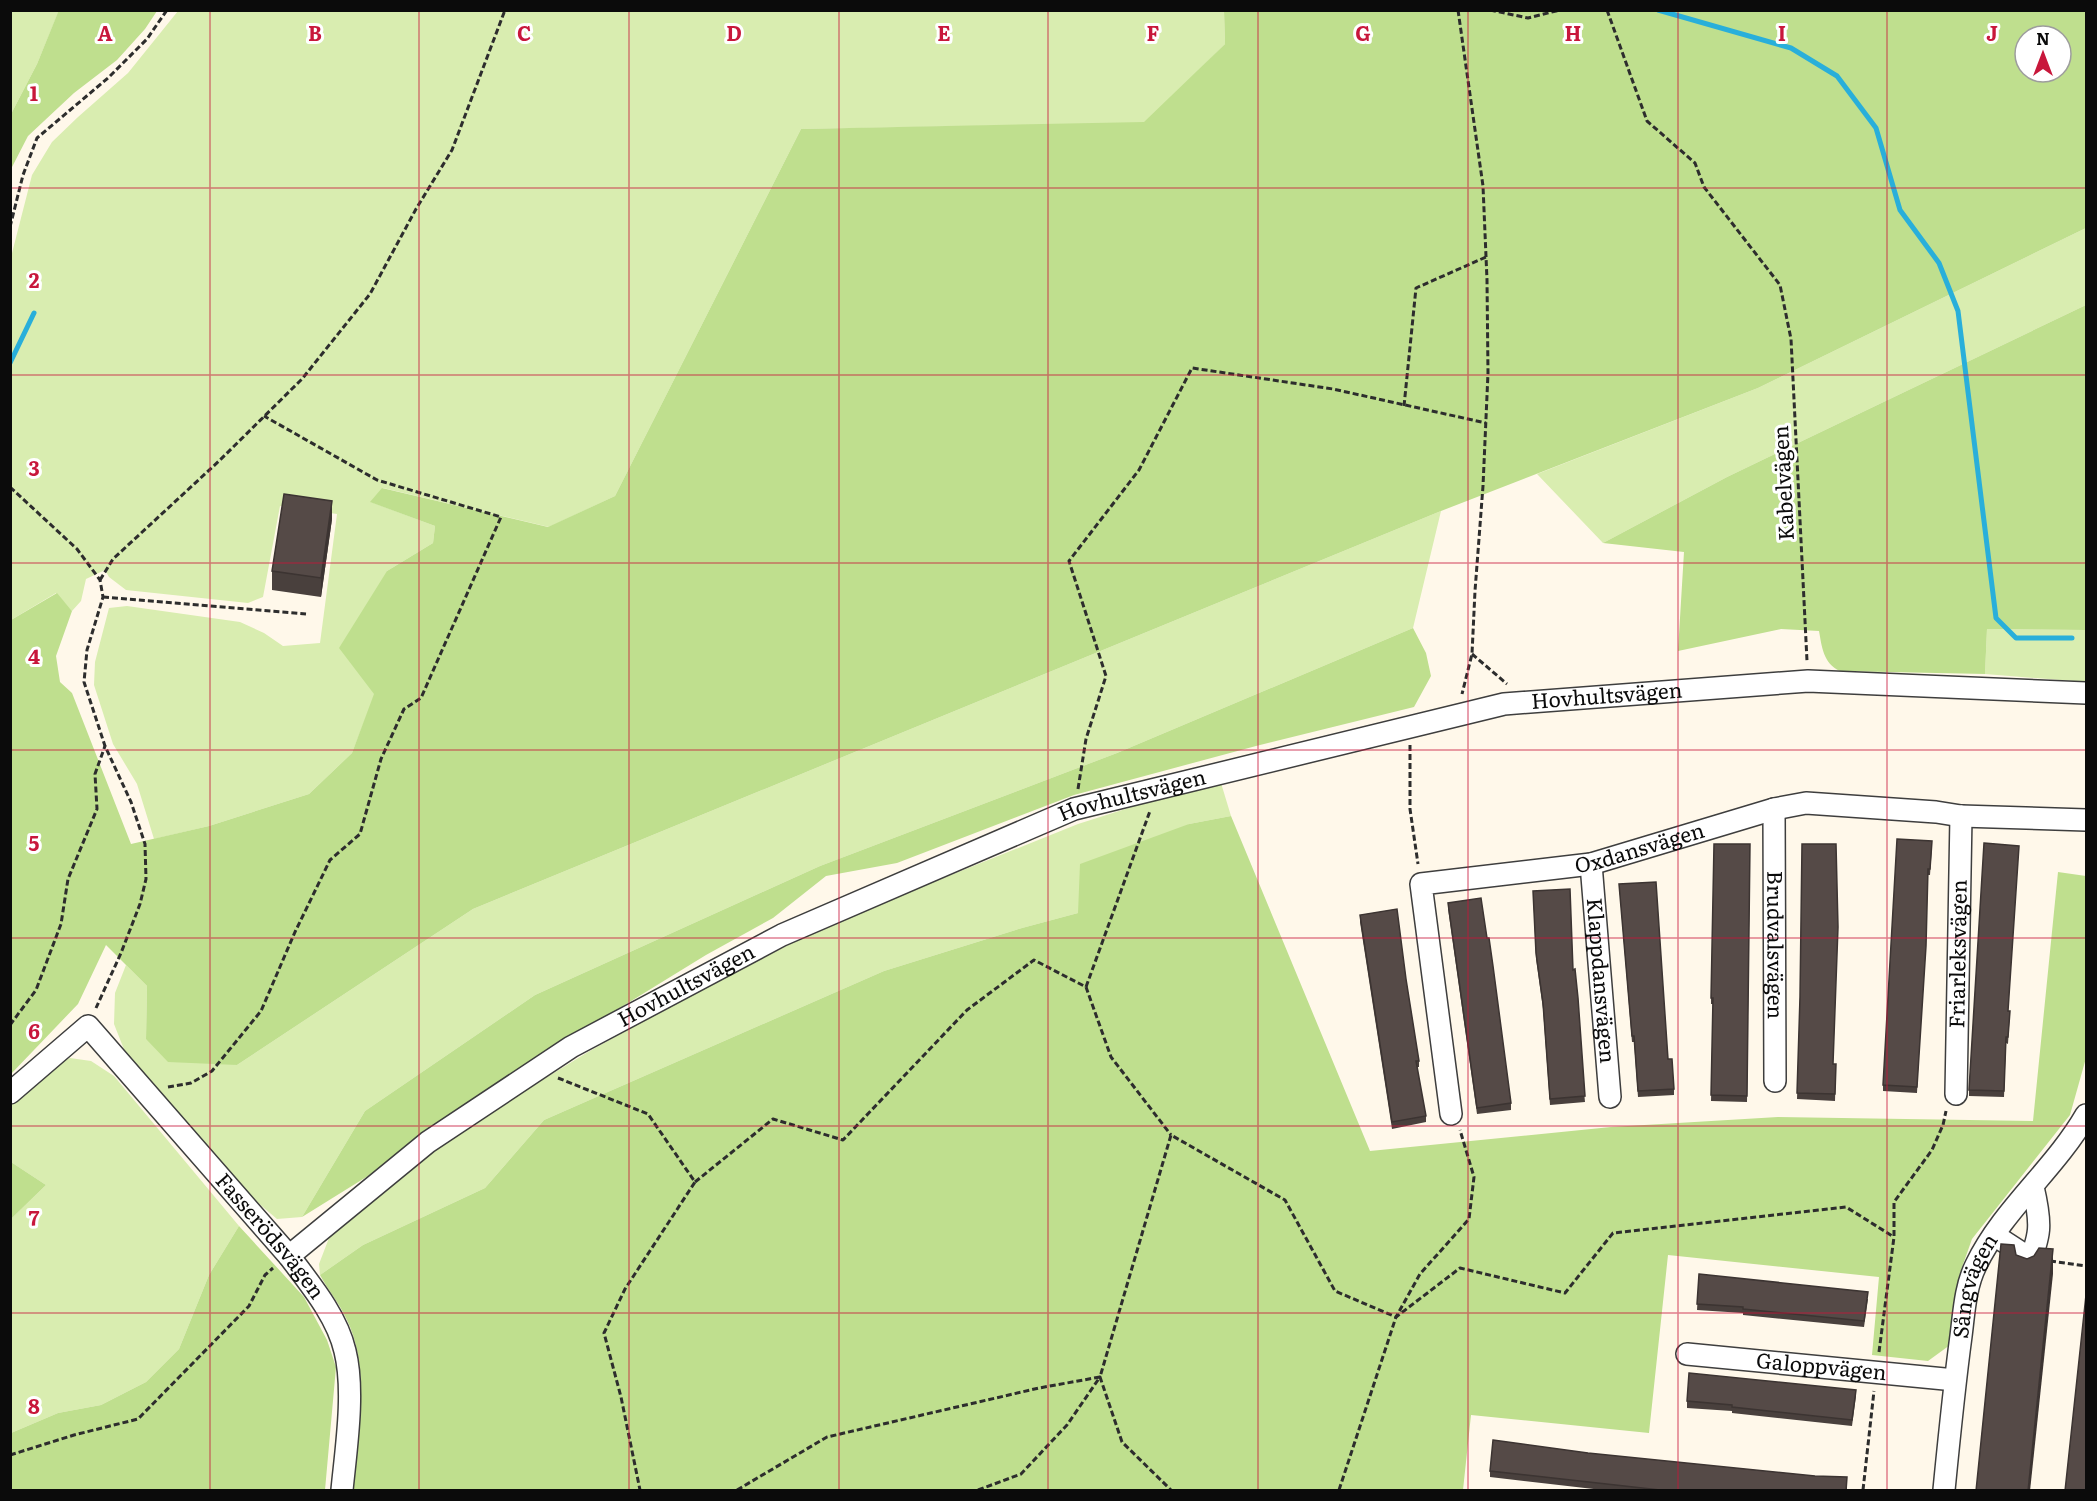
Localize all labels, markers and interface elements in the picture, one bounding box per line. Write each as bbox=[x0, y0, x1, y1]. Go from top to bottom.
text: A bbox=[97, 17, 113, 47]
text: B bbox=[308, 17, 322, 47]
text: C bbox=[517, 17, 531, 47]
text: D bbox=[726, 17, 742, 47]
text: E bbox=[937, 17, 951, 47]
text: F bbox=[1147, 17, 1160, 47]
text: G bbox=[1355, 17, 1371, 47]
text: H bbox=[1565, 17, 1581, 47]
text: I bbox=[1778, 17, 1786, 47]
text: J bbox=[1986, 17, 1998, 47]
north arrow bbox=[2013, 24, 2073, 84]
text: N bbox=[2036, 26, 2050, 50]
text: 1 bbox=[30, 77, 38, 107]
text: 2 bbox=[29, 264, 40, 294]
street label: Kabelvägen bbox=[1763, 425, 1800, 541]
text: 3 bbox=[28, 452, 40, 482]
text: 4 bbox=[28, 640, 40, 670]
street label: Hovhultsvägen bbox=[1530, 673, 1683, 715]
street label: Hovhultsvägen bbox=[1052, 759, 1209, 827]
street label: Oxdansvägen bbox=[1573, 813, 1708, 879]
text: 5 bbox=[29, 827, 40, 857]
street label: Brudvalsvägen bbox=[1761, 871, 1793, 1019]
street label: Friarleksvägen bbox=[1939, 879, 1973, 1029]
street label: Klappdansvägen bbox=[1581, 896, 1625, 1065]
street label: Hovhultsvägen bbox=[611, 934, 759, 1033]
text: 6 bbox=[28, 1015, 40, 1045]
street label: Fasserödsvägen bbox=[210, 1165, 334, 1304]
text: 7 bbox=[29, 1202, 40, 1232]
street label: Sångvägen bbox=[1943, 1226, 2004, 1340]
street label: Galoppvägen bbox=[1755, 1343, 1888, 1386]
text: 8 bbox=[28, 1390, 40, 1420]

